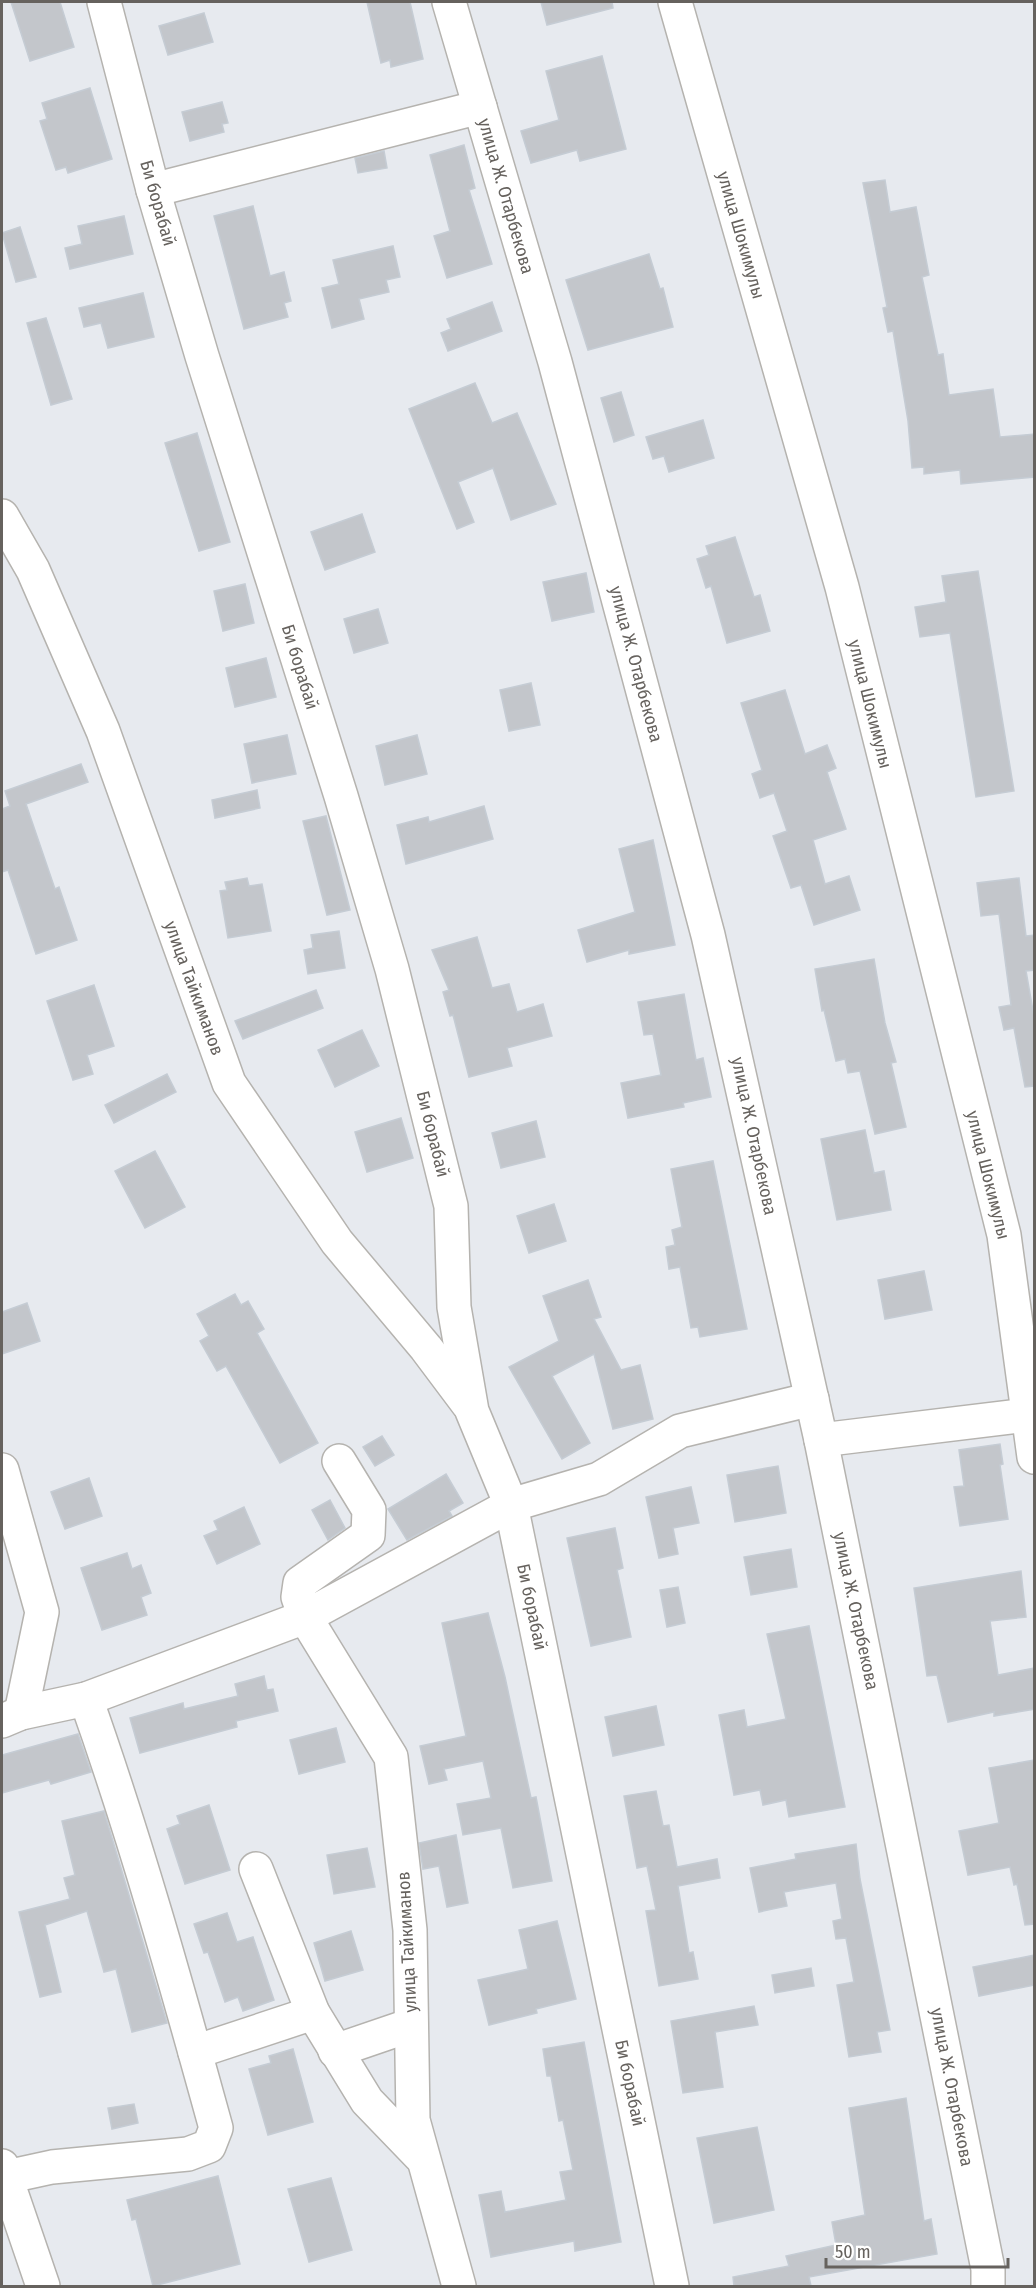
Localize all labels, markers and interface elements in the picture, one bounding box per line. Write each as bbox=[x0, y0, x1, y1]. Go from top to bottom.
street label: улица Ж. Отарбекова bbox=[473, 116, 539, 276]
street label: Би борабай bbox=[135, 158, 181, 248]
street label: улица Шокимулы bbox=[712, 169, 770, 301]
street label: улица Ж. Отарбекова bbox=[605, 584, 667, 745]
street label: Би борабай bbox=[277, 622, 323, 712]
street label: улица Шокимулы bbox=[843, 637, 897, 771]
street label: улица Тайкиманов bbox=[160, 918, 228, 1058]
street label: улица Ж. Отарбекова bbox=[727, 1055, 782, 1217]
street label: Би борабай bbox=[412, 1089, 454, 1179]
street label: улица Шокимулы bbox=[961, 1108, 1015, 1242]
street label: улица Ж. Отарбекова bbox=[829, 1530, 884, 1692]
street label: Би борабай bbox=[512, 1562, 552, 1652]
street label: улица Тайкиманов bbox=[392, 1871, 422, 2013]
street label: улица Ж. Отарбекова bbox=[926, 2006, 978, 2168]
street label: Би борабай bbox=[610, 2038, 650, 2128]
scale bar bbox=[826, 2231, 1008, 2269]
text: 50 m bbox=[835, 2241, 871, 2263]

